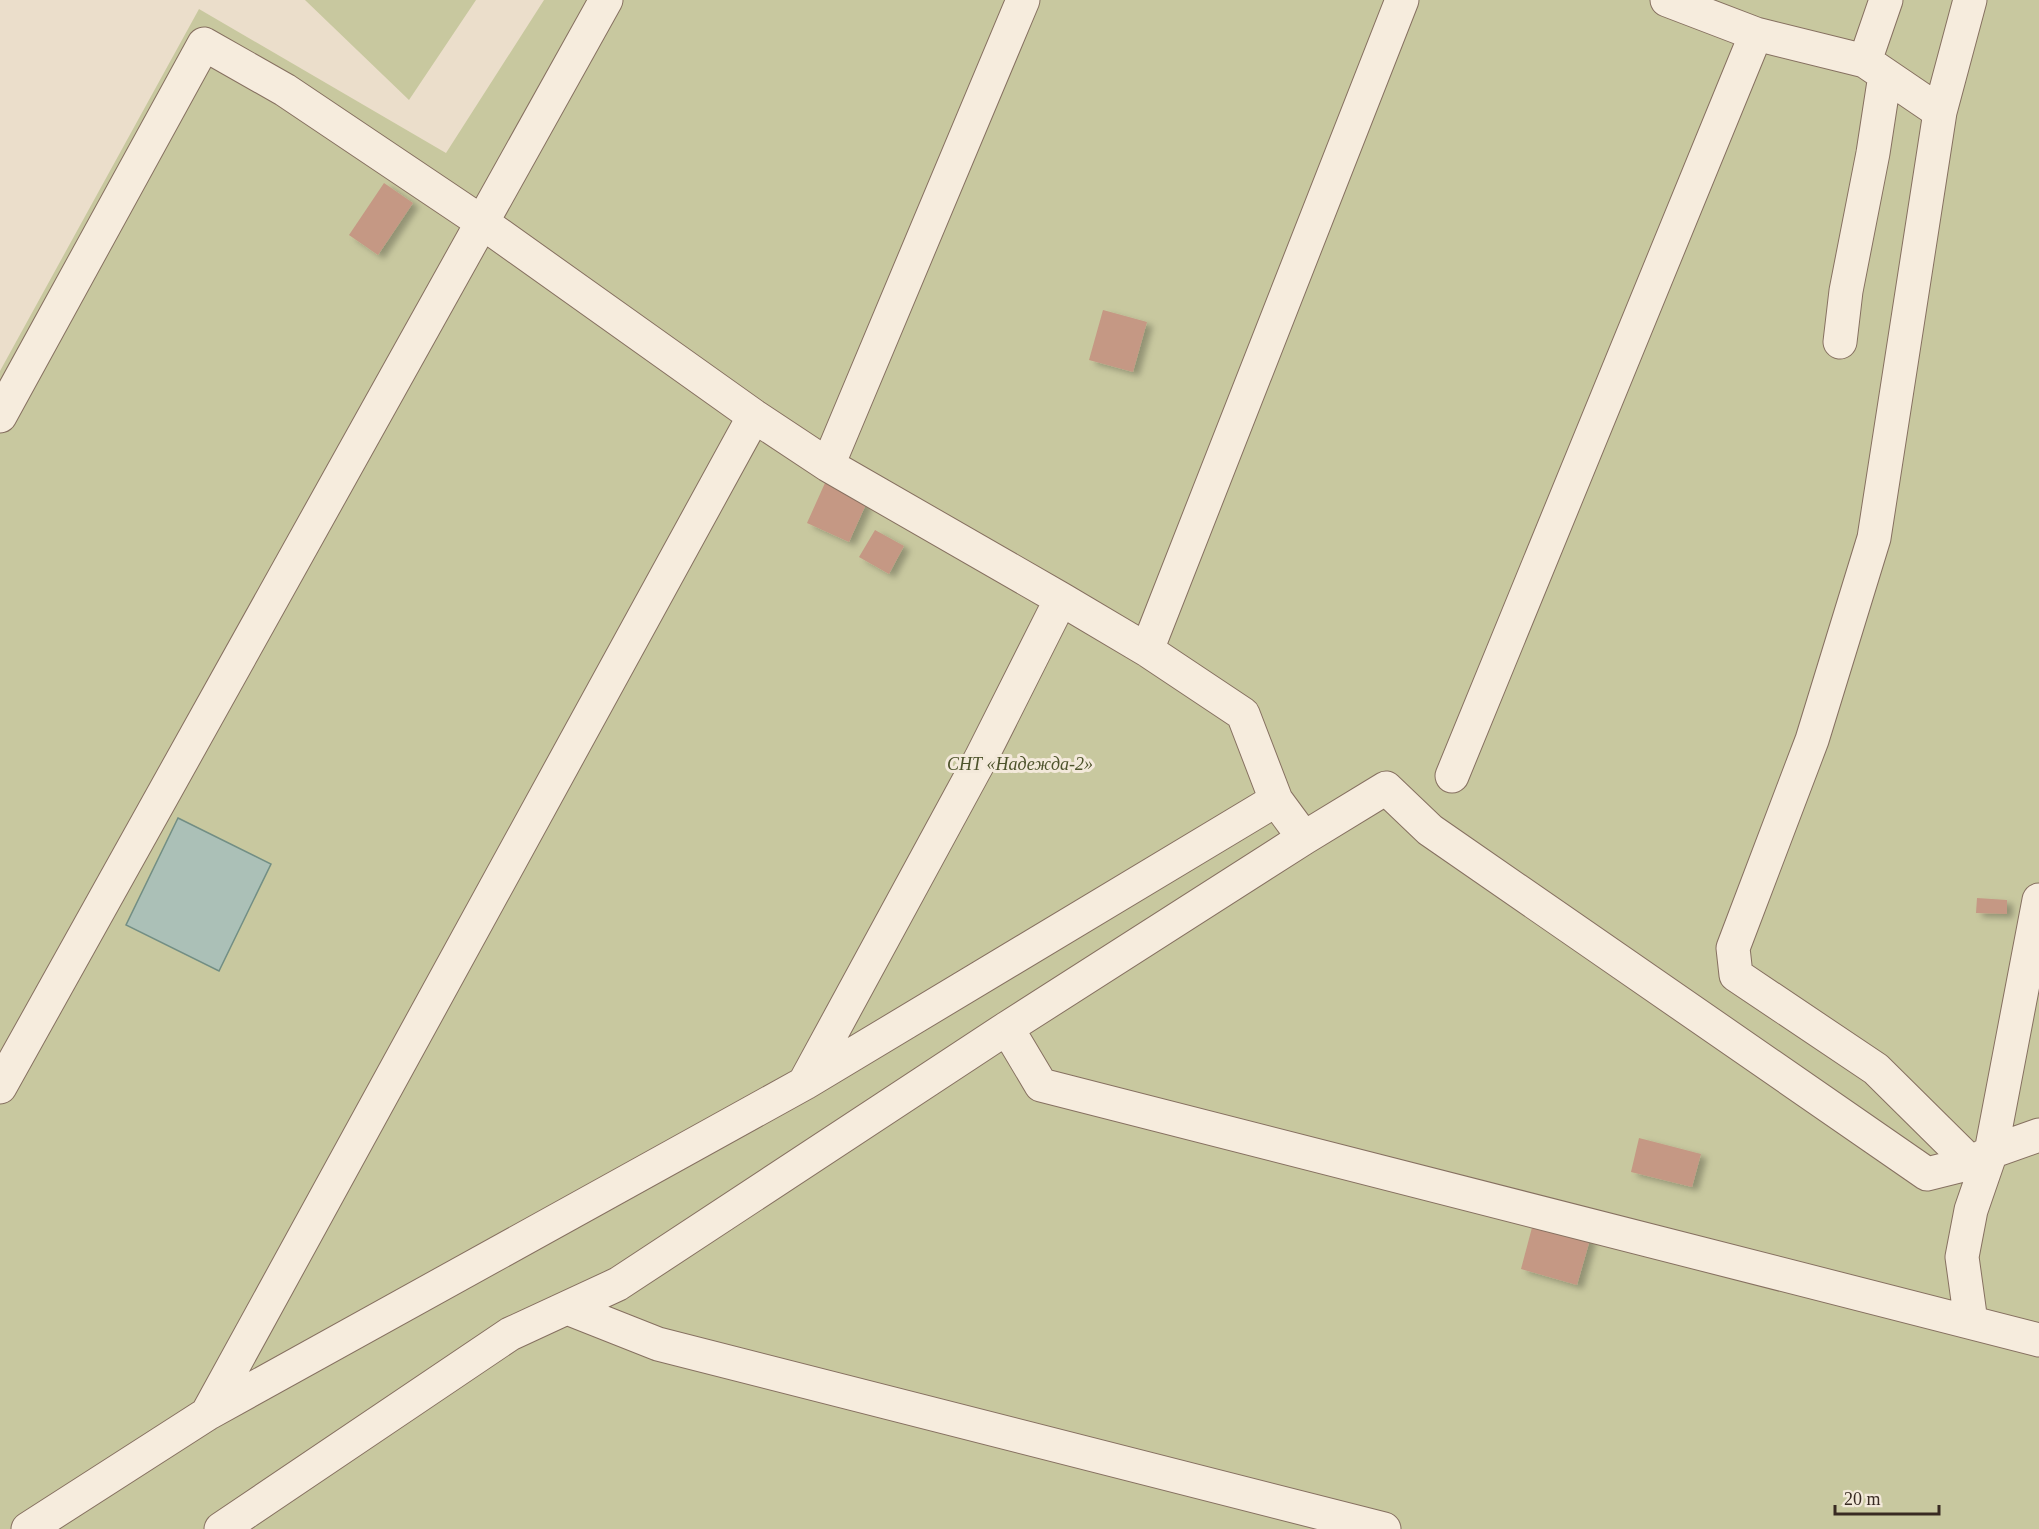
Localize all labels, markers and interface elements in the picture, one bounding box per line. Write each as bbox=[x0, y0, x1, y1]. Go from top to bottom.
park label: СНТ «Надежда-2» bbox=[947, 754, 1093, 774]
scale bar bbox=[1835, 1478, 1938, 1516]
text: 20 m bbox=[1844, 1489, 1881, 1509]

